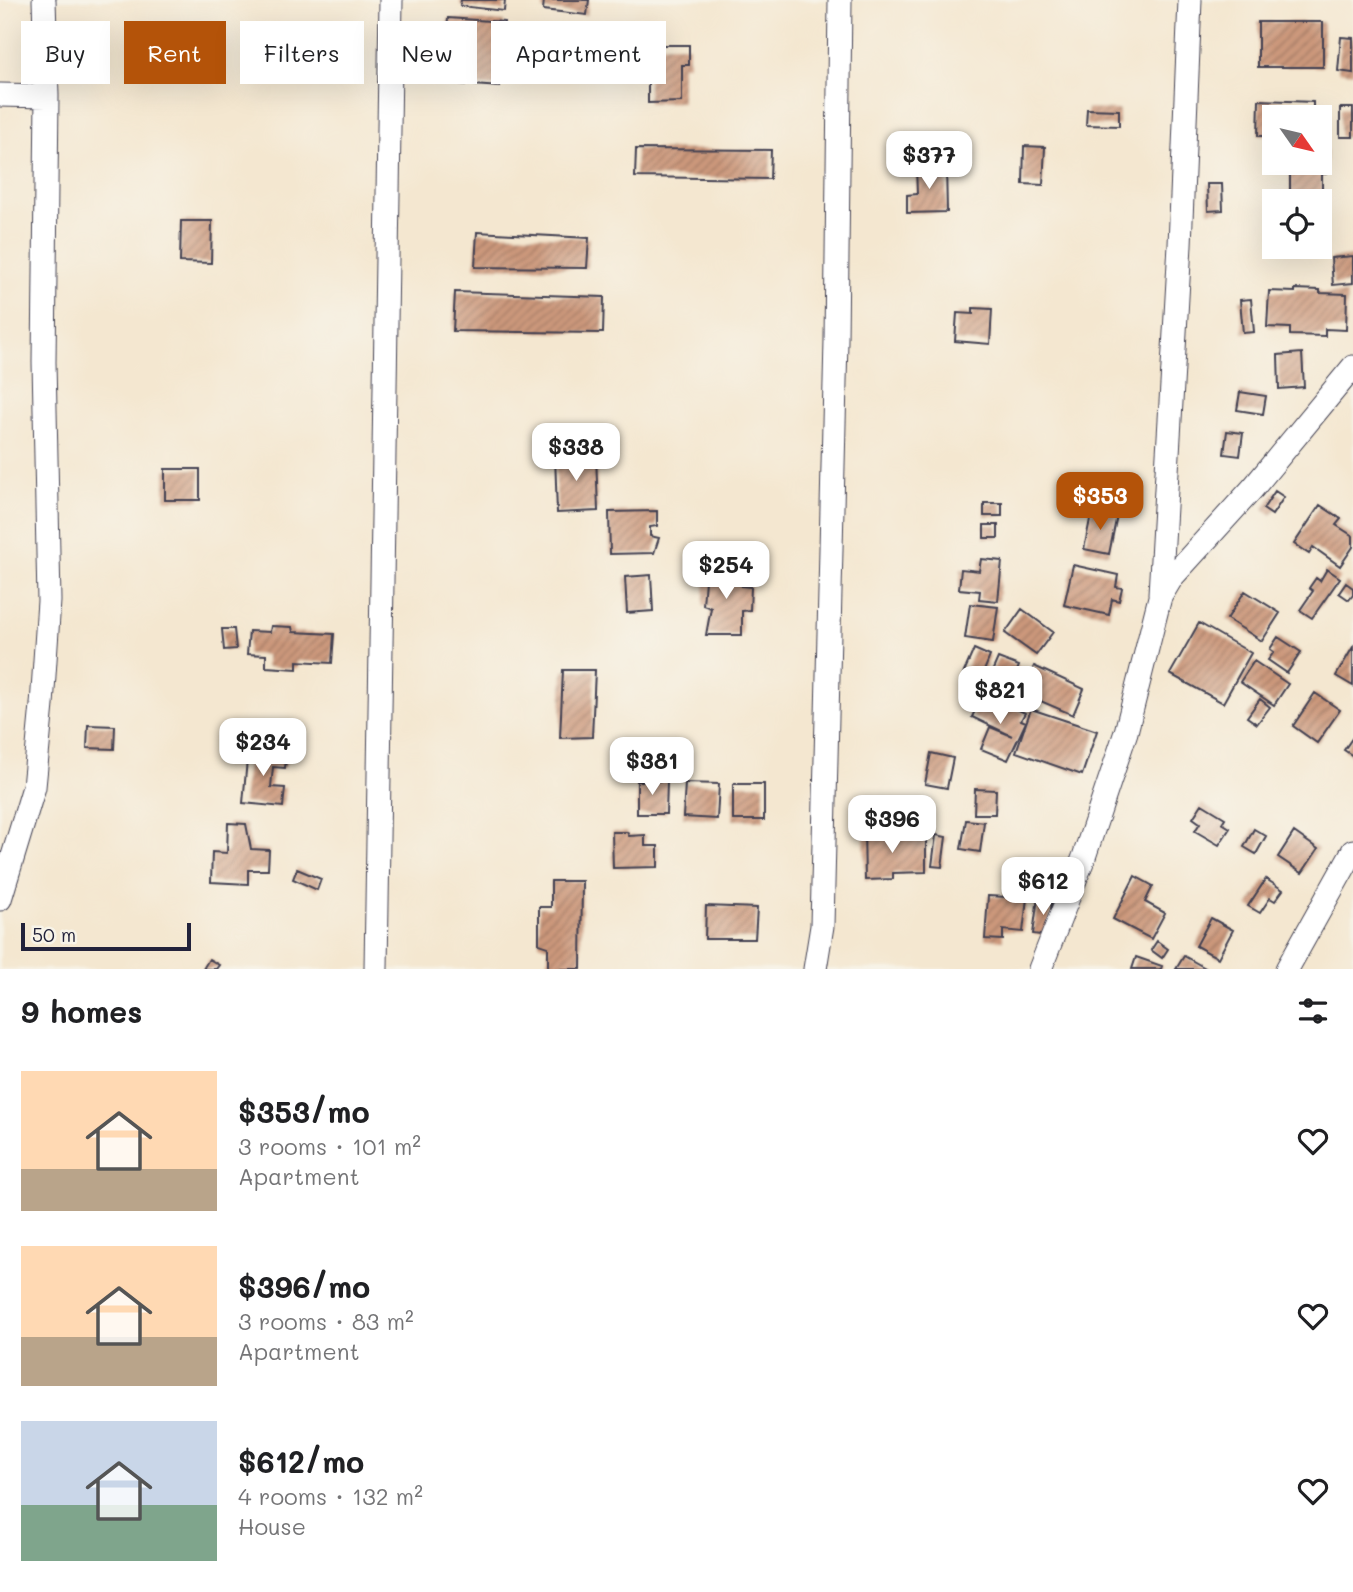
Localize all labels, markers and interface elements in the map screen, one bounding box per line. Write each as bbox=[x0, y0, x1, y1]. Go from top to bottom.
chip: Buy bbox=[21, 21, 110, 84]
chip: Rent bbox=[124, 21, 226, 84]
chip: Filters bbox=[240, 21, 364, 84]
chip: New bbox=[378, 21, 477, 84]
chip: Apartment bbox=[491, 21, 666, 84]
north arrow bbox=[1262, 105, 1332, 175]
map controls bbox=[1262, 105, 1332, 259]
pin: $377 bbox=[888, 132, 970, 191]
text: $377 bbox=[902, 139, 956, 169]
button: locate bbox=[1262, 189, 1332, 259]
pin: $338 bbox=[535, 424, 617, 483]
text: $338 bbox=[548, 431, 604, 461]
pin: $353 bbox=[1059, 472, 1141, 532]
text: $353 bbox=[1072, 480, 1128, 510]
pin: $254 bbox=[685, 542, 767, 601]
text: $254 bbox=[698, 549, 754, 579]
pin: $821 bbox=[959, 666, 1041, 726]
text: $821 bbox=[974, 674, 1026, 704]
pin: $234 bbox=[222, 718, 304, 778]
text: $234 bbox=[235, 726, 291, 756]
pin: $381 bbox=[611, 738, 693, 797]
text: $381 bbox=[626, 745, 678, 775]
pin: $396 bbox=[851, 796, 933, 855]
text: $396 bbox=[864, 803, 920, 833]
pin: $612 bbox=[1002, 858, 1084, 917]
text: $612 bbox=[1017, 865, 1069, 895]
scale bar bbox=[21, 920, 191, 952]
text: 50 m bbox=[32, 922, 76, 947]
text: 9 homes bbox=[21, 991, 142, 1031]
icon: filters bbox=[1294, 992, 1332, 1030]
text: $353/mo bbox=[238, 1091, 370, 1131]
icon: home bbox=[77, 1099, 161, 1183]
icon: heart bbox=[1294, 1122, 1332, 1160]
text: 3 rooms · 101 m² bbox=[238, 1131, 421, 1161]
text: Apartment bbox=[238, 1161, 360, 1191]
text: $396/mo bbox=[238, 1266, 370, 1306]
icon: home bbox=[77, 1274, 161, 1358]
icon: heart bbox=[1294, 1297, 1332, 1335]
text: 3 rooms · 83 m² bbox=[238, 1306, 414, 1336]
text: Apartment bbox=[238, 1336, 360, 1366]
text: $612/mo bbox=[238, 1441, 364, 1481]
icon: home bbox=[77, 1449, 161, 1533]
icon: heart bbox=[1294, 1472, 1332, 1510]
text: 4 rooms · 132 m² bbox=[238, 1481, 423, 1511]
text: House bbox=[238, 1511, 306, 1541]

